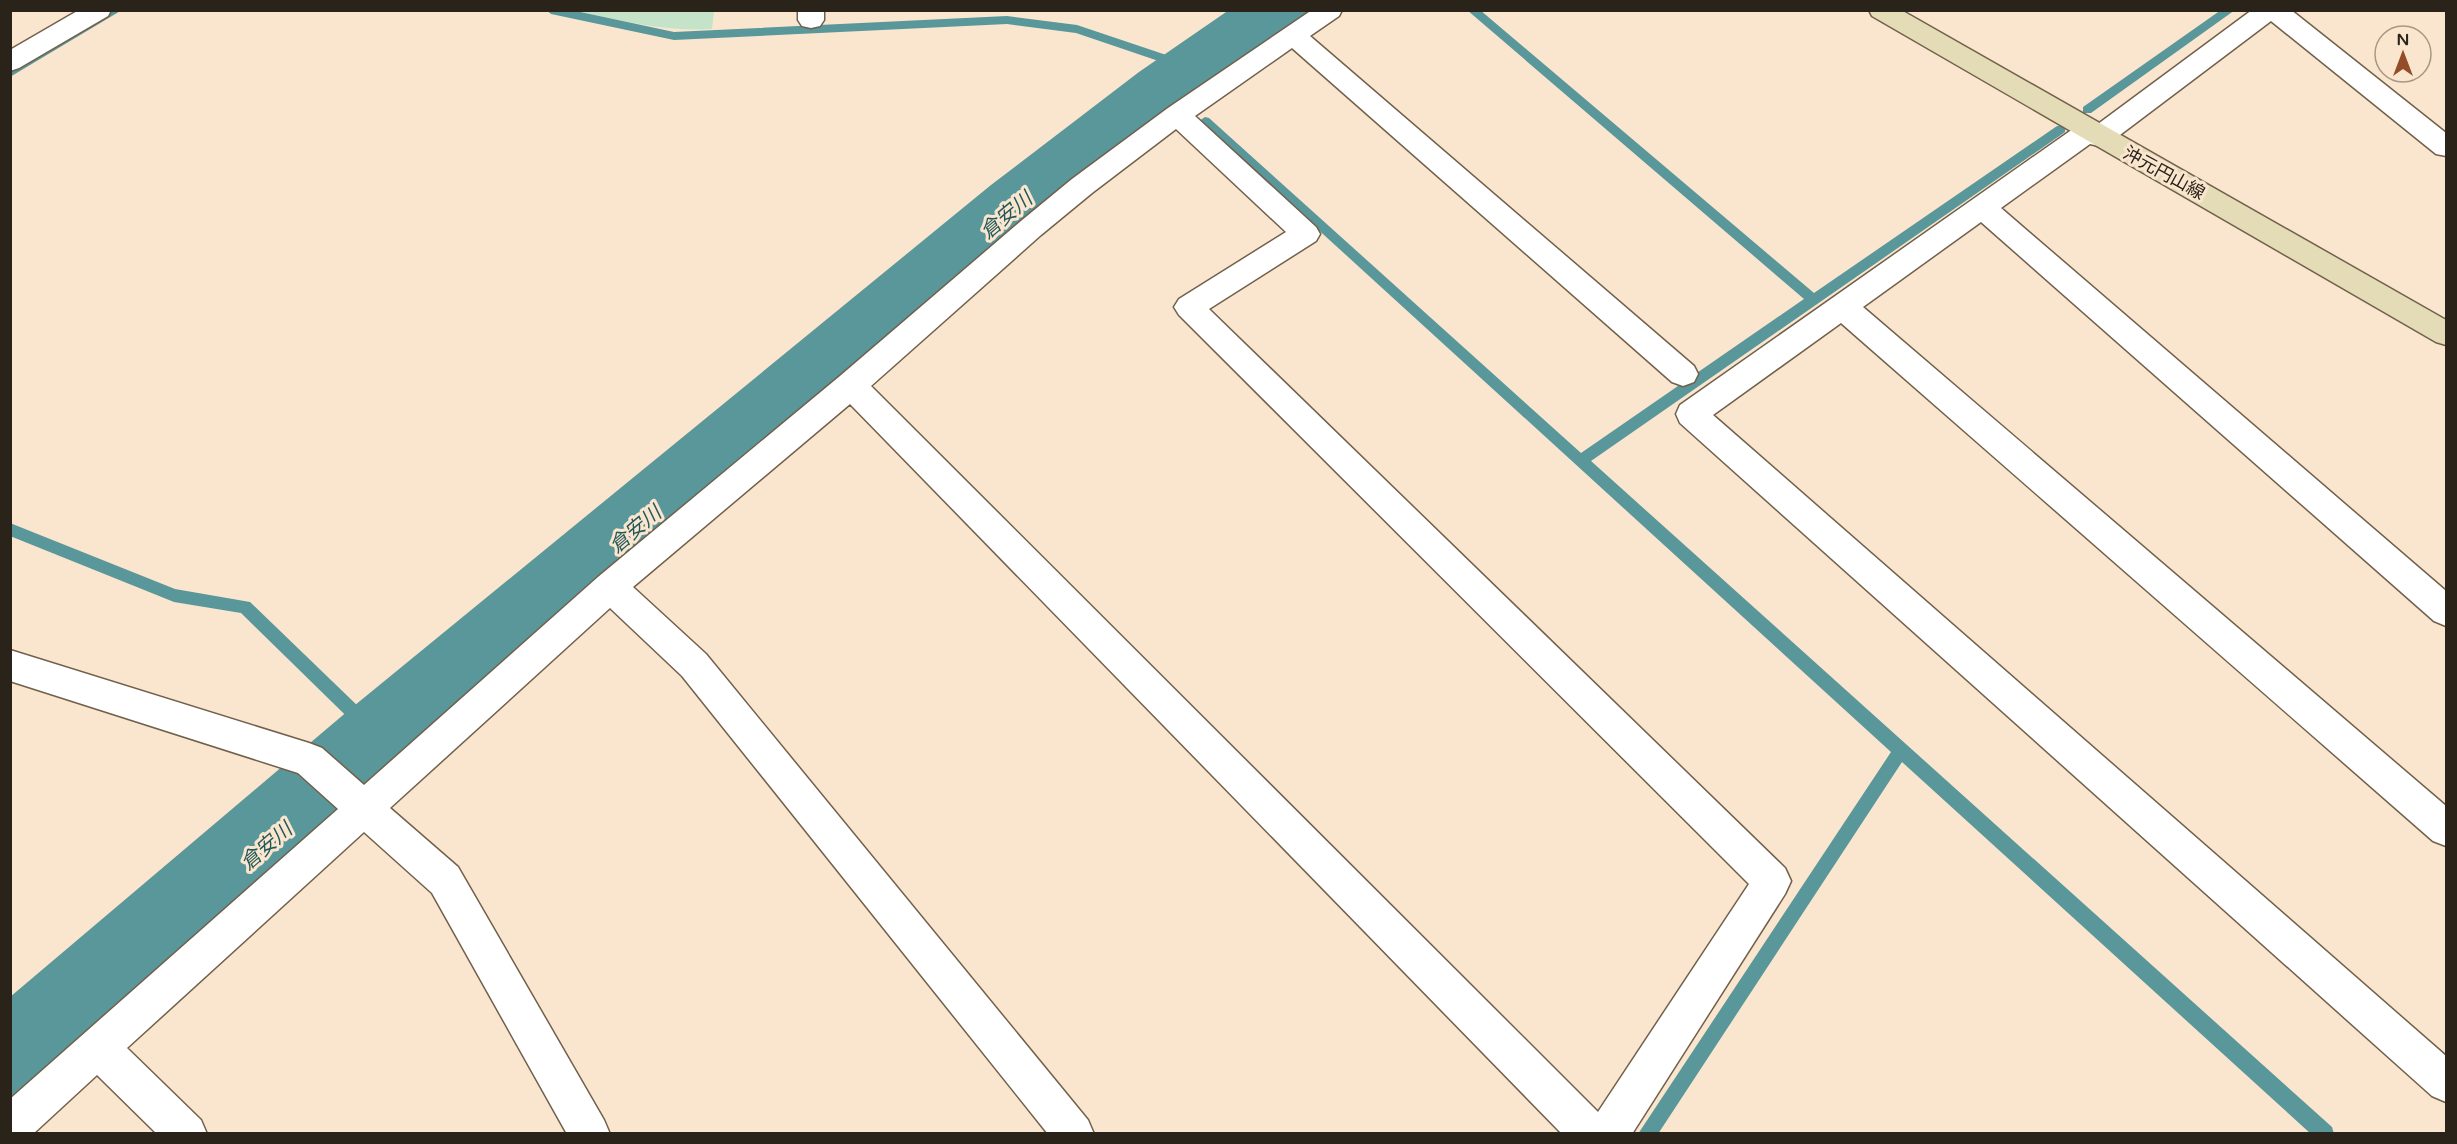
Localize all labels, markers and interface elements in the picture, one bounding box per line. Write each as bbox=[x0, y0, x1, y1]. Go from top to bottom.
north arrow bbox=[2373, 24, 2433, 84]
text: N bbox=[2397, 30, 2409, 50]
street label: 沖元円山線 bbox=[2119, 142, 2209, 204]
water label: 倉安川 bbox=[976, 186, 1039, 244]
water label: 倉安川 bbox=[605, 500, 668, 558]
water label: 倉安川 bbox=[236, 817, 299, 875]

